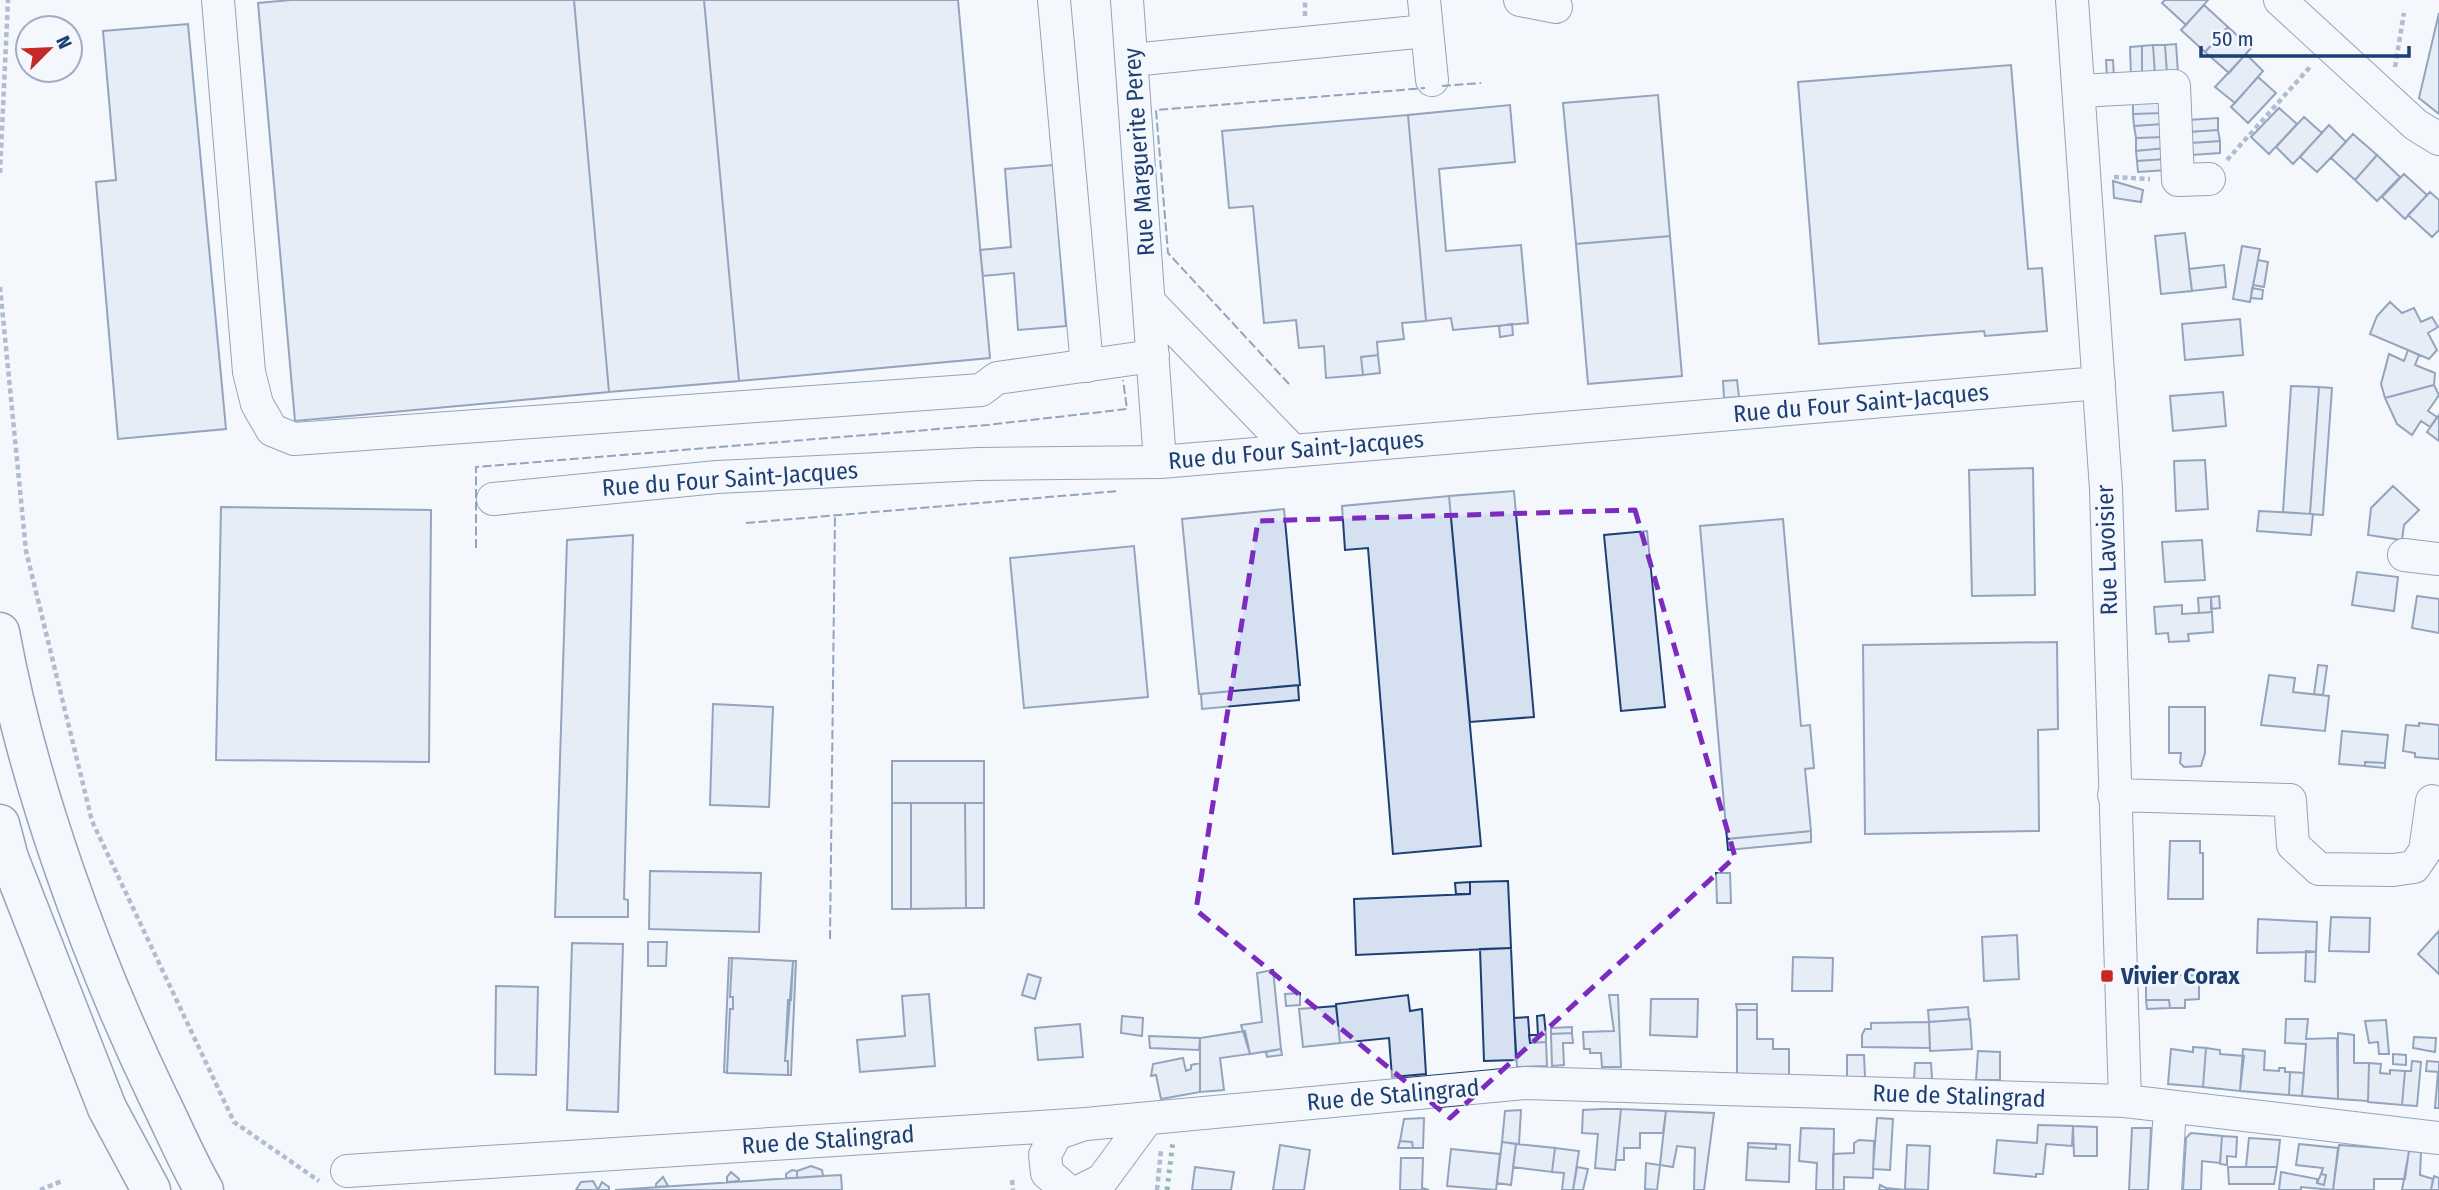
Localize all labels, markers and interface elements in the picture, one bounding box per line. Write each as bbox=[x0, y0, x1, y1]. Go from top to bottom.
north arrow bbox=[14, 14, 84, 84]
scale bar bbox=[2201, 14, 2409, 58]
text: 50 m bbox=[2212, 26, 2254, 52]
text: N bbox=[51, 32, 77, 52]
street label: Rue Marguerite Perey bbox=[1118, 47, 1160, 257]
street label: Rue du Four Saint-Jacques bbox=[1732, 378, 1990, 428]
street label: Rue du Four Saint-Jacques bbox=[1167, 425, 1425, 475]
street label: Rue du Four Saint-Jacques bbox=[601, 456, 859, 502]
street label: Rue Lavoisier bbox=[2091, 484, 2123, 616]
place label: Vivier Corax bbox=[2120, 962, 2240, 990]
marker: Vivier Corax bbox=[2099, 968, 2115, 984]
street label: Rue de Stalingrad bbox=[1306, 1074, 1480, 1116]
street label: Rue de Stalingrad bbox=[1872, 1079, 2046, 1113]
street label: Rue de Stalingrad bbox=[741, 1120, 915, 1160]

